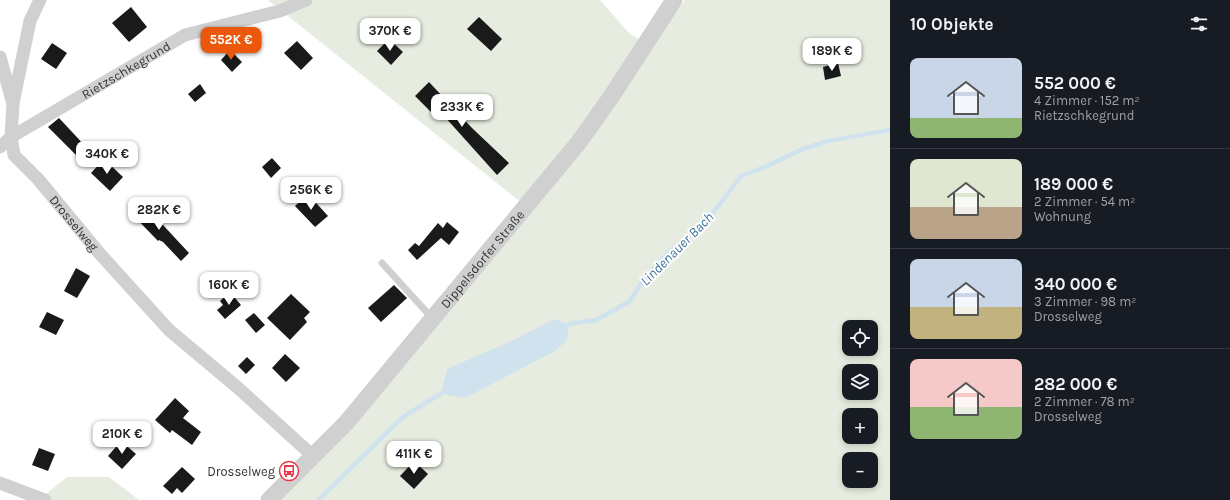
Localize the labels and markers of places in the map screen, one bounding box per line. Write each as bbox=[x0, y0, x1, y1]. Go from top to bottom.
pin: 370K € bbox=[357, 18, 423, 52]
pin: 552K € bbox=[198, 27, 264, 61]
pin: 189K € bbox=[799, 38, 865, 72]
pin: 233K € bbox=[429, 94, 495, 128]
pin: 340K € bbox=[74, 141, 140, 175]
pin: 256K € bbox=[278, 177, 344, 211]
pin: 282K € bbox=[126, 197, 192, 231]
pin: 160K € bbox=[196, 272, 262, 306]
pin: 210K € bbox=[89, 421, 155, 455]
pin: 411K € bbox=[381, 441, 447, 475]
bus stop icon: Drosselweg bbox=[278, 460, 300, 482]
place label: Drosselweg bbox=[207, 464, 276, 479]

